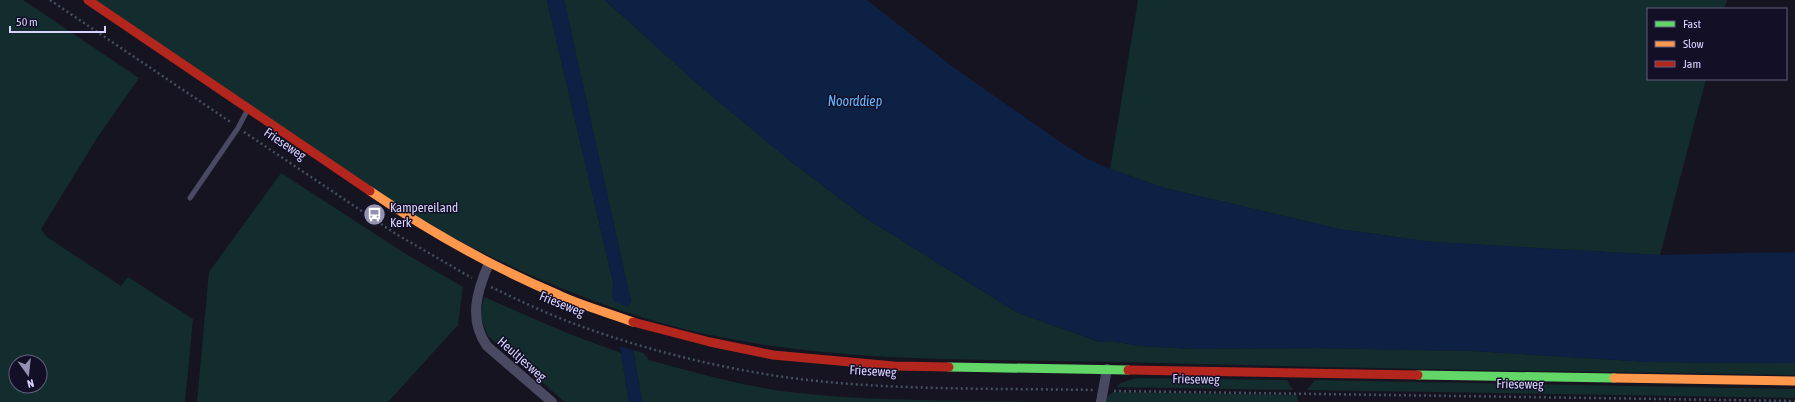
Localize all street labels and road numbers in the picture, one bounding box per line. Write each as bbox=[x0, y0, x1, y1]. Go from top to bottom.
street label: Frieseweg bbox=[261, 125, 309, 164]
street label: Frieseweg bbox=[537, 288, 587, 320]
street label: Heultjesweg bbox=[495, 334, 550, 384]
street label: Frieseweg bbox=[849, 362, 897, 380]
street label: Frieseweg bbox=[1172, 371, 1220, 387]
street label: Frieseweg bbox=[1496, 376, 1544, 392]

